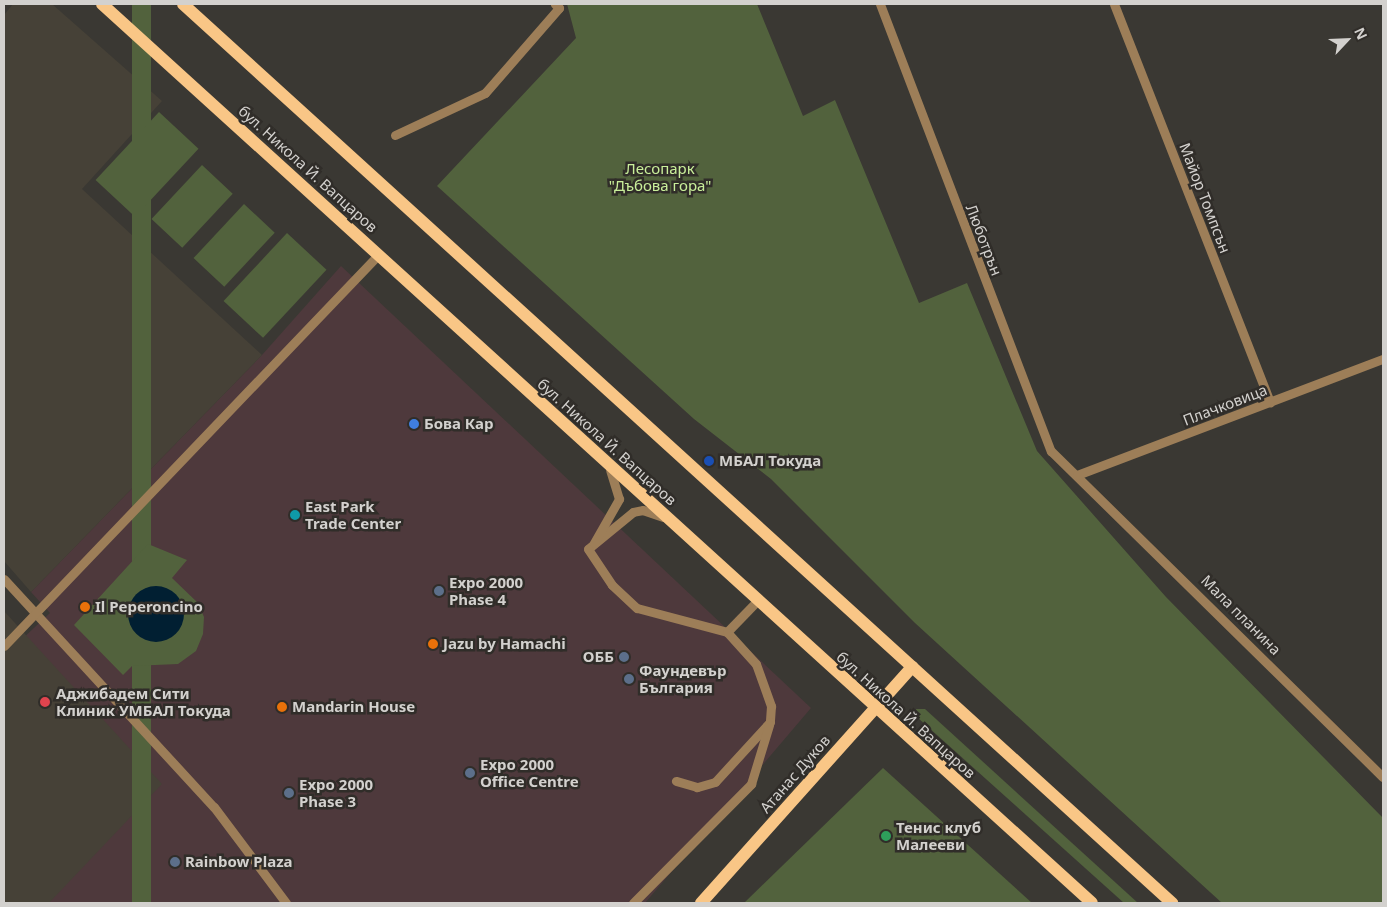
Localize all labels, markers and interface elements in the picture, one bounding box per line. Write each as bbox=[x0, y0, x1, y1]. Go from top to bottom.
north arrow bbox=[1322, 15, 1372, 65]
text: N bbox=[1350, 24, 1372, 43]
street label: бул. Никола Й. Вапцаров bbox=[235, 102, 381, 236]
street label: Майор Томпсън bbox=[1176, 140, 1234, 256]
park label: Лесопарк "Дъбова гора" bbox=[609, 159, 711, 194]
street label: Люботрън bbox=[962, 202, 1006, 278]
street label: бул. Никола Й. Вапцаров bbox=[534, 375, 680, 509]
street label: Плачковица bbox=[1180, 381, 1270, 429]
place label: Бова Кар bbox=[424, 415, 494, 433]
marker: Бова Кар bbox=[408, 418, 420, 430]
place label: МБАЛ Токуда bbox=[719, 452, 821, 470]
marker: МБАЛ Токуда bbox=[703, 455, 715, 467]
place label: East Park Trade Center bbox=[305, 497, 401, 532]
marker: East Park Trade Center bbox=[289, 509, 301, 521]
street label: Мала планина bbox=[1197, 571, 1285, 659]
place label: Expo 2000 Phase 4 bbox=[449, 573, 523, 608]
marker: Expo 2000 Phase 4 bbox=[433, 585, 445, 597]
place label: Il Peperoncino bbox=[95, 598, 203, 616]
marker: Il Peperoncino bbox=[79, 601, 91, 613]
place label: Jazu by Hamachi bbox=[443, 635, 566, 653]
marker: Jazu by Hamachi bbox=[427, 638, 439, 650]
place label: ОББ bbox=[583, 648, 614, 666]
street label: бул. Никола Й. Вапцаров bbox=[833, 648, 979, 782]
marker: ОББ bbox=[618, 651, 630, 663]
place label: Фаундевър България bbox=[639, 661, 726, 696]
marker: Фаундевър България bbox=[623, 673, 635, 685]
place label: Аджибадем Сити Клиник УМБАЛ Токуда bbox=[56, 684, 231, 719]
marker: Аджибадем Сити Клиник УМБАЛ Токуда bbox=[38, 695, 52, 709]
place label: Mandarin House bbox=[292, 698, 415, 716]
marker: Mandarin House bbox=[276, 701, 288, 713]
street label: Атанас Дуков bbox=[756, 731, 834, 817]
place label: Expo 2000 Office Centre bbox=[480, 755, 579, 790]
marker: Expo 2000 Office Centre bbox=[464, 767, 476, 779]
place label: Expo 2000 Phase 3 bbox=[299, 775, 373, 810]
marker: Expo 2000 Phase 3 bbox=[283, 787, 295, 799]
place label: Тенис клуб Малееви bbox=[896, 818, 981, 853]
marker: Тенис клуб Малееви bbox=[880, 830, 892, 842]
place label: Rainbow Plaza bbox=[185, 853, 293, 871]
marker: Rainbow Plaza bbox=[169, 856, 181, 868]

